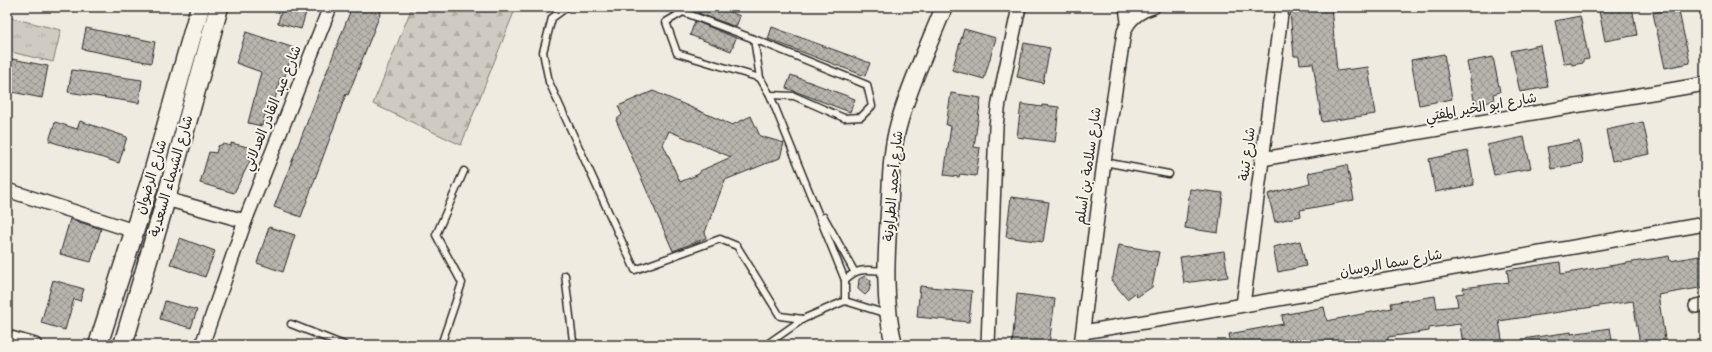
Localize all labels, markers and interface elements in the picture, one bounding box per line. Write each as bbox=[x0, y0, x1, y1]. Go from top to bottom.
street label: شارع عبد القادر العدلاني bbox=[239, 43, 309, 175]
street label: شارع ابو الخير المفتي bbox=[1424, 89, 1539, 129]
street label: شارع سلامة بن أسلم bbox=[1071, 106, 1107, 226]
street label: شارع الشيماء السعدية bbox=[145, 113, 197, 239]
street label: شارع تبنة bbox=[1235, 126, 1260, 182]
street label: شارع أحمد الطراونة bbox=[880, 130, 907, 242]
street label: شارع الرضوان bbox=[132, 138, 171, 217]
street label: شارع سما الروسان bbox=[1338, 246, 1444, 281]

